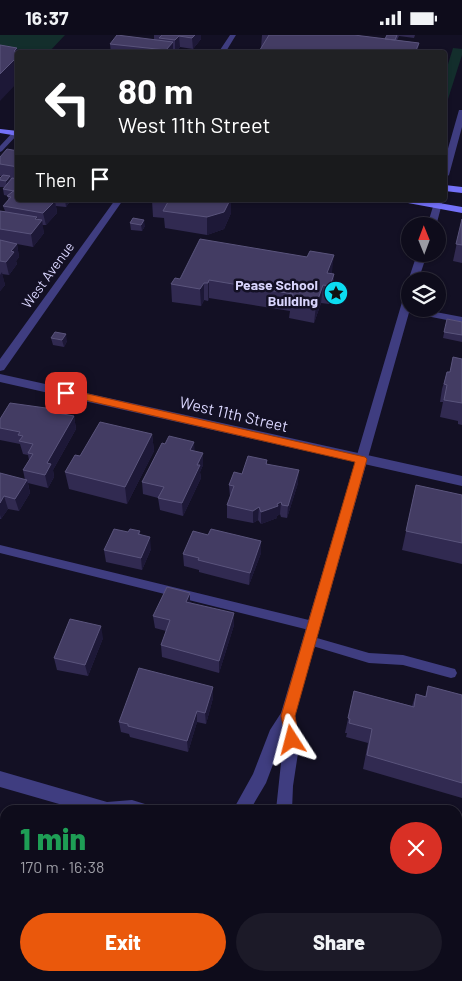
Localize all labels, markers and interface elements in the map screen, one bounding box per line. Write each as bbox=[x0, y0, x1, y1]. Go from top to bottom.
text: 16:37 bbox=[25, 6, 69, 29]
text: 80 m bbox=[118, 69, 193, 111]
icon: left bbox=[35, 70, 100, 135]
text: West 11th Street bbox=[118, 111, 271, 137]
icon: arrive bbox=[86, 165, 114, 193]
text: Then bbox=[35, 168, 76, 191]
north arrow bbox=[401, 217, 446, 263]
map controls bbox=[401, 217, 446, 317]
street label: West Avenue bbox=[18, 238, 77, 311]
button: layers bbox=[401, 272, 446, 317]
place label: Pease School Building bbox=[235, 276, 318, 309]
place icon: Pease School Building bbox=[323, 280, 349, 306]
pin bbox=[45, 372, 87, 414]
icon: arrive bbox=[52, 379, 80, 407]
street label: West 11th Street bbox=[178, 392, 290, 435]
position arrow bbox=[265, 713, 317, 765]
text: 1 min bbox=[20, 820, 86, 856]
button: close bbox=[390, 822, 442, 874]
text: 170 m · 16:38 bbox=[20, 857, 104, 876]
button: Exit bbox=[20, 913, 226, 971]
button: Share bbox=[236, 913, 442, 971]

